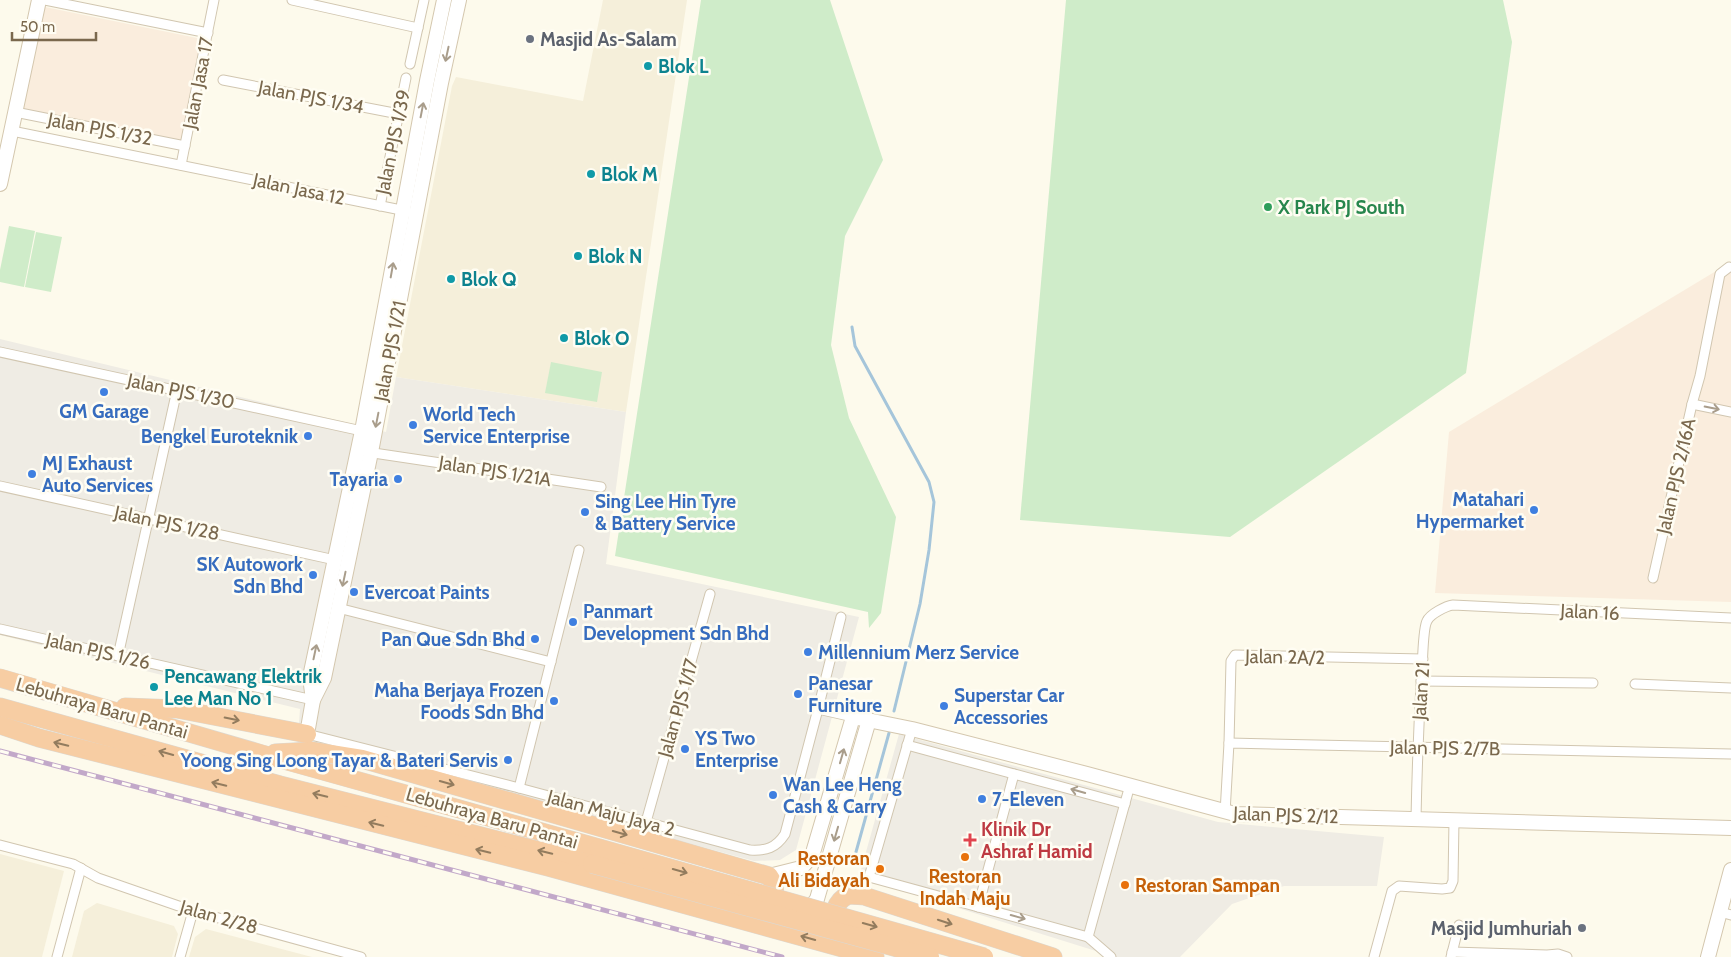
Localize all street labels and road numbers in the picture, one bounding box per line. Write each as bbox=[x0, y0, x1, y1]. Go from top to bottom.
street label: Jalan Jasa 17 bbox=[178, 35, 218, 132]
street label: Jalan PJS 1/34 bbox=[255, 75, 366, 118]
street label: Jalan PJS 1/39 bbox=[370, 87, 415, 198]
street label: Jalan PJS 1/32 bbox=[45, 107, 154, 150]
street label: Jalan Jasa 12 bbox=[250, 168, 347, 210]
street label: Jalan PJS 1/21 bbox=[369, 299, 411, 404]
street label: Jalan PJS 1/30 bbox=[124, 368, 237, 414]
street label: Jalan PJS 2/16A bbox=[1651, 416, 1701, 537]
street label: Jalan PJS 1/21A bbox=[436, 451, 553, 491]
street label: Jalan PJS 1/28 bbox=[111, 500, 222, 545]
street label: Jalan 16 bbox=[1559, 599, 1620, 625]
street label: Jalan PJS 1/26 bbox=[43, 628, 152, 674]
street label: Jalan 2A/2 bbox=[1244, 645, 1325, 669]
street label: Jalan PJS 1/17 bbox=[653, 656, 703, 761]
street label: Jalan 21 bbox=[1407, 661, 1435, 722]
street label: Lebuhraya Baru Pantai bbox=[13, 672, 191, 744]
street label: Jalan PJS 2/7B bbox=[1389, 736, 1500, 760]
street label: Lebuhraya Baru Pantai bbox=[403, 782, 581, 854]
street label: Jalan Maju Jaya 2 bbox=[544, 785, 677, 841]
street label: Jalan PJS 2/12 bbox=[1232, 802, 1339, 828]
street label: Jalan 2/28 bbox=[176, 895, 261, 939]

